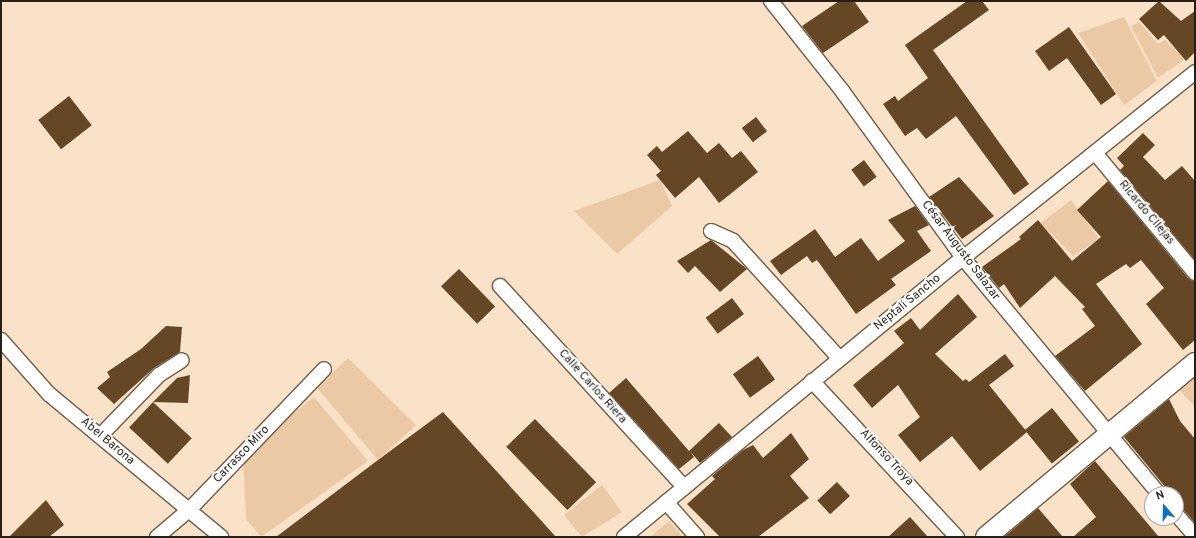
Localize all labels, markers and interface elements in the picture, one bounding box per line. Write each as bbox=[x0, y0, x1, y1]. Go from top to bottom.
street label: Ricardo Cllejas bbox=[1115, 178, 1177, 248]
street label: César Augusto Salazar bbox=[918, 198, 1002, 304]
street label: Neptali Sancho bbox=[872, 272, 944, 334]
street label: Calle Carlos Riera bbox=[555, 347, 629, 427]
street label: Abel Barona bbox=[77, 415, 137, 469]
street label: Carrasco Miro bbox=[211, 423, 273, 487]
street label: Alfonso Troya bbox=[856, 426, 916, 490]
north arrow bbox=[1144, 486, 1184, 526]
text: N bbox=[1154, 488, 1166, 504]

